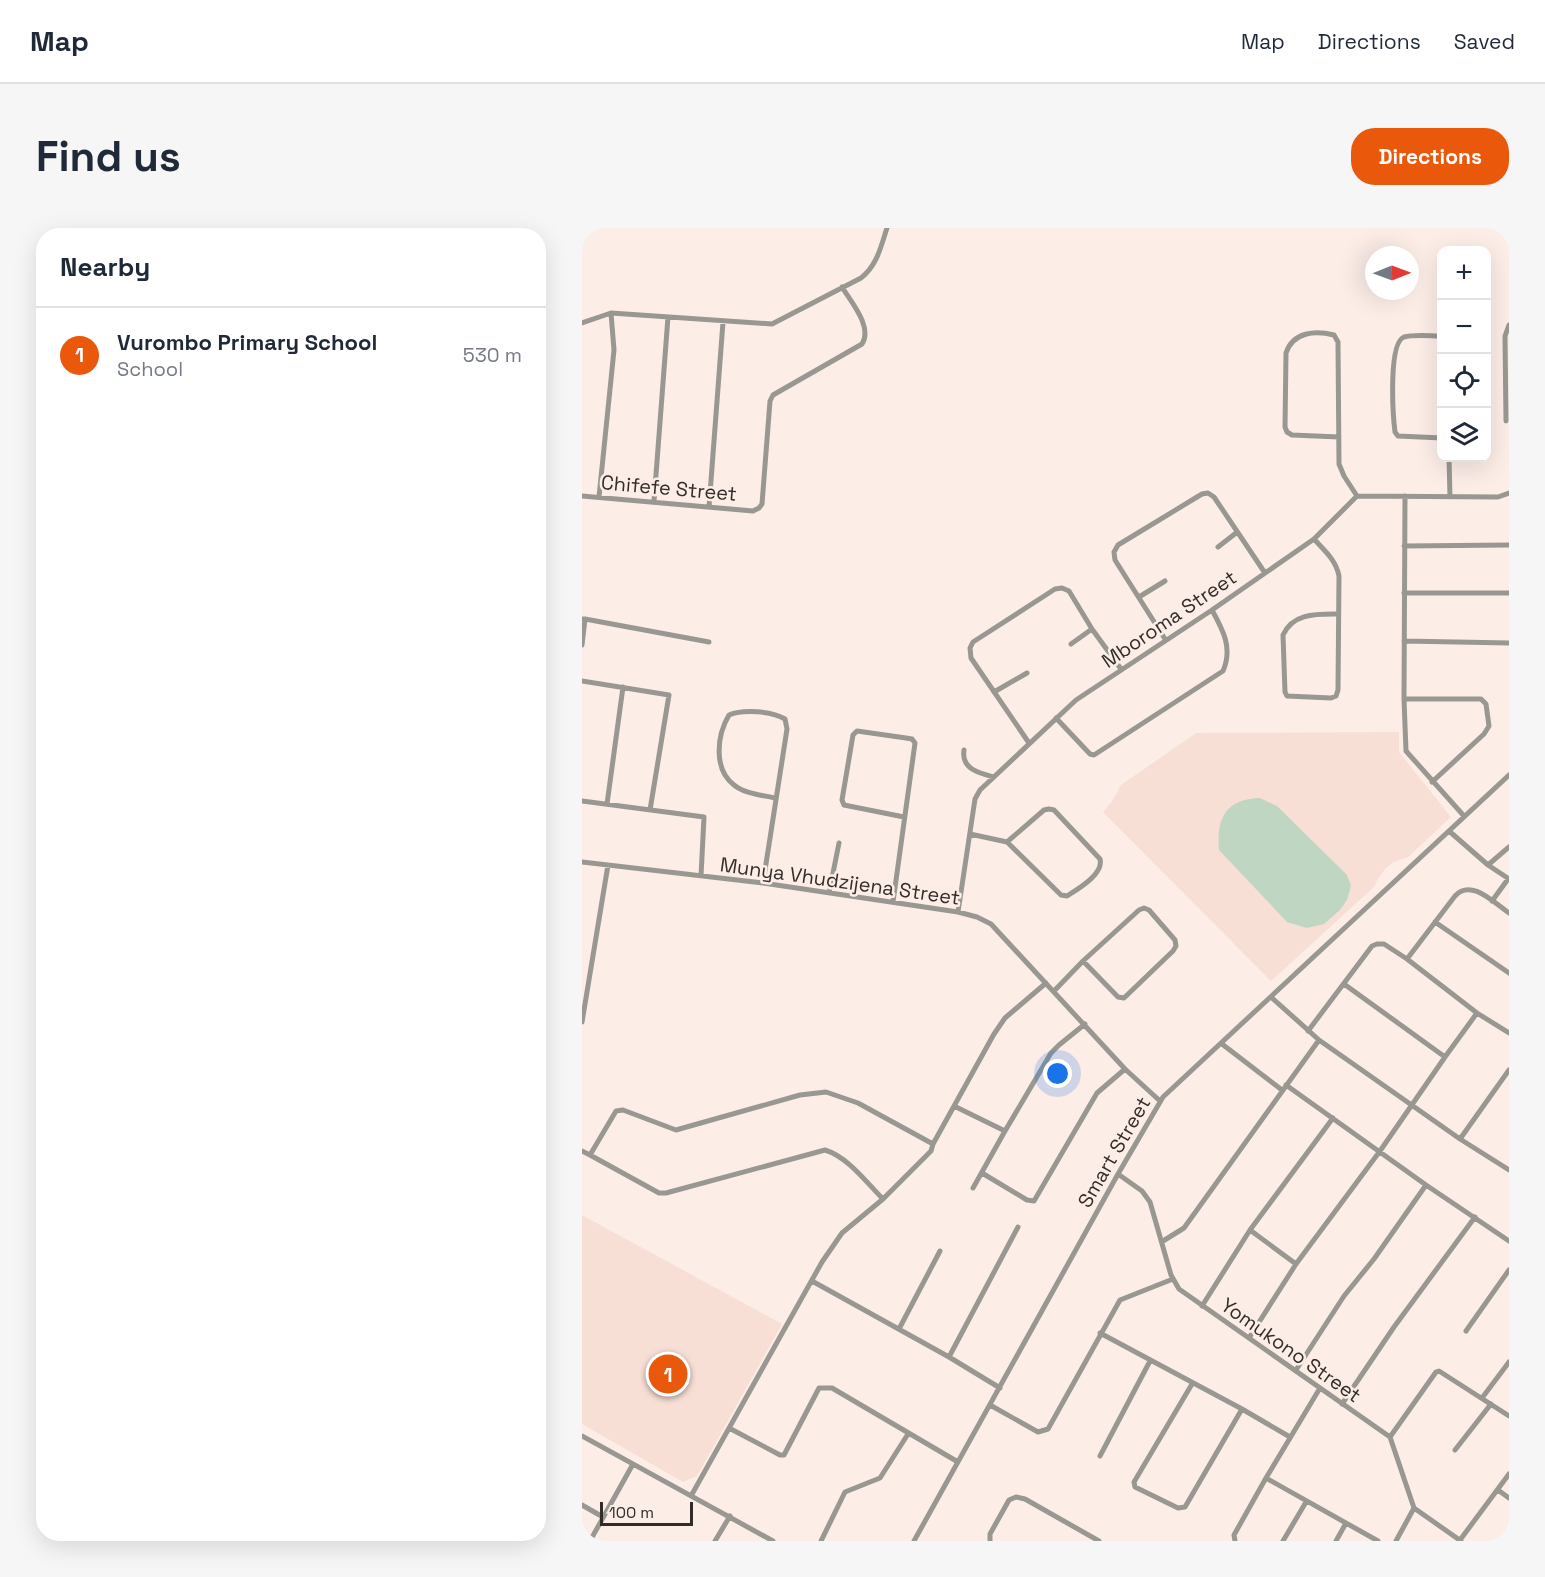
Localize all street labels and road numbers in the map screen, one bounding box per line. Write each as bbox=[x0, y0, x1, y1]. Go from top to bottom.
street label: Chifefe Street bbox=[600, 469, 738, 507]
street label: Mboroma Street bbox=[1097, 564, 1241, 674]
street label: Munya Vhudzijena Street bbox=[718, 851, 962, 911]
street label: Smart Street bbox=[1072, 1092, 1156, 1212]
street label: Yomukono Street bbox=[1216, 1292, 1366, 1408]

